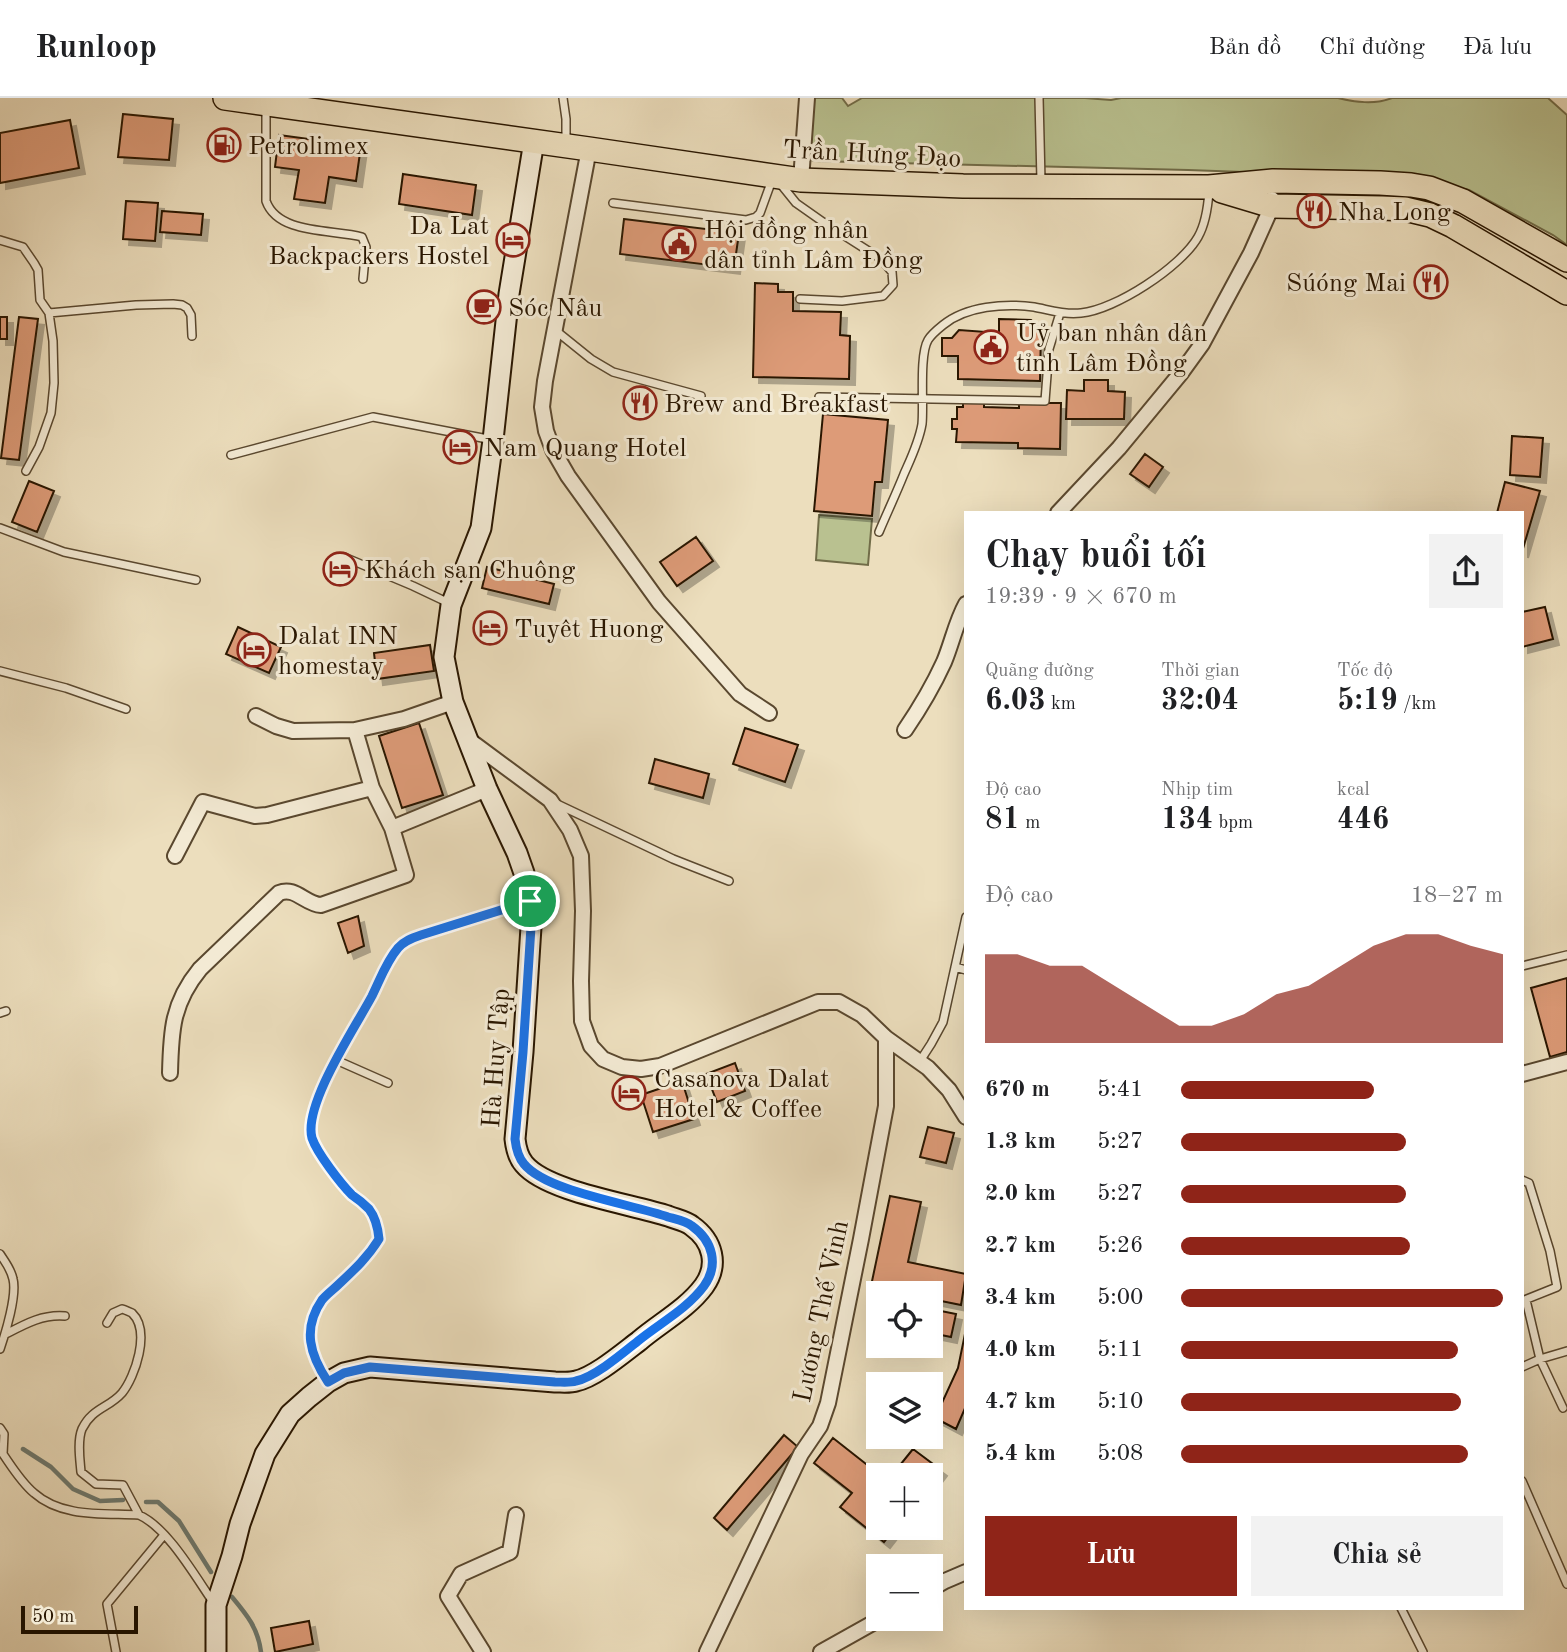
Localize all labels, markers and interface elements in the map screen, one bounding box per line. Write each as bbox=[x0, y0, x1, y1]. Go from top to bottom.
text: Runloop bbox=[35, 32, 157, 65]
text: Bản đồ bbox=[1209, 36, 1281, 60]
text: Chỉ đường bbox=[1319, 36, 1425, 60]
text: Đã lưu bbox=[1463, 36, 1532, 60]
fuel station icon: Petrolimex bbox=[205, 126, 243, 164]
place label: Petrolimex bbox=[248, 134, 369, 160]
street label: Trần Hưng Đạo bbox=[782, 135, 962, 173]
restaurant icon: Nha Long bbox=[1295, 192, 1333, 230]
place label: Nha Long bbox=[1338, 200, 1451, 226]
place label: Da Lat Backpackers Hostel bbox=[268, 214, 489, 270]
place label: Hội đồng nhân dân tỉnh Lâm Đồng bbox=[704, 216, 922, 274]
hotel icon: Da Lat Backpackers Hostel bbox=[494, 221, 532, 259]
public building icon: Hội đồng nhân dân tỉnh Lâm Đồng bbox=[660, 225, 698, 263]
restaurant icon: Súóng Mai bbox=[1412, 263, 1450, 301]
place label: Súóng Mai bbox=[1286, 271, 1406, 297]
cafe icon: Sóc Nâu bbox=[465, 288, 503, 326]
place label: Sóc Nâu bbox=[508, 296, 602, 322]
place label: Uỷ ban nhân dân tỉnh Lâm Đồng bbox=[1016, 321, 1208, 377]
public building icon: Uỷ ban nhân dân tỉnh Lâm Đồng bbox=[972, 328, 1010, 366]
restaurant icon: Brew and Breakfast bbox=[621, 384, 659, 422]
place label: Brew and Breakfast bbox=[664, 392, 888, 418]
hotel icon: Nam Quang Hotel bbox=[441, 428, 479, 466]
place label: Nam Quang Hotel bbox=[484, 436, 687, 462]
button: share bbox=[1429, 534, 1503, 608]
text: Chạy buổi tối bbox=[985, 538, 1206, 576]
hotel icon: Khách sạn Chuông bbox=[321, 550, 359, 588]
place label: Khách sạn Chuông bbox=[364, 558, 575, 584]
text: 19:39 · 9 × 670 m bbox=[985, 585, 1177, 608]
hotel icon: Tuyêt Huong bbox=[471, 609, 509, 647]
place label: Tuyêt Huong bbox=[514, 617, 664, 643]
place label: Dalat INN homestay bbox=[278, 624, 398, 680]
hotel icon: Dalat INN homestay bbox=[235, 631, 273, 669]
text: Quãng đường bbox=[985, 662, 1094, 681]
text: Thời gian bbox=[1161, 662, 1240, 681]
text: Tốc độ bbox=[1337, 662, 1393, 681]
text: 6.03 bbox=[985, 686, 1046, 716]
text: 32:04 bbox=[1161, 686, 1239, 716]
text: 5:19 bbox=[1337, 686, 1398, 716]
text: km bbox=[1046, 695, 1076, 714]
text: /km bbox=[1398, 695, 1436, 714]
text: Độ cao bbox=[985, 781, 1041, 800]
text: Nhịp tim bbox=[1161, 781, 1233, 800]
text: kcal bbox=[1337, 781, 1370, 800]
text: 81 bbox=[985, 805, 1020, 835]
text: 134 bbox=[1161, 805, 1213, 835]
text: 446 bbox=[1337, 805, 1389, 835]
text: m bbox=[1020, 814, 1040, 833]
text: bpm bbox=[1213, 814, 1253, 833]
pin bbox=[500, 871, 560, 931]
icon: arrive bbox=[511, 882, 549, 920]
text: Độ cao bbox=[985, 884, 1053, 907]
text: 18–27 m bbox=[1411, 884, 1503, 907]
street label: Hà Huy Tập bbox=[479, 987, 515, 1129]
place label: Casanova Dalat Hotel & Coffee bbox=[654, 1067, 829, 1123]
hotel icon: Casanova Dalat Hotel & Coffee bbox=[610, 1074, 648, 1112]
text: 670 m bbox=[985, 1078, 1050, 1101]
text: 5:41 bbox=[1097, 1078, 1143, 1101]
text: 1.3 km bbox=[985, 1130, 1056, 1153]
text: 5:27 bbox=[1097, 1130, 1143, 1153]
text: 2.0 km bbox=[985, 1182, 1056, 1205]
text: 5:27 bbox=[1097, 1182, 1143, 1205]
street label: Lương Thế Vinh bbox=[790, 1218, 854, 1405]
text: 2.7 km bbox=[985, 1234, 1056, 1257]
text: 5:26 bbox=[1097, 1234, 1143, 1257]
map controls bbox=[866, 1281, 943, 1631]
button: locate bbox=[866, 1281, 943, 1358]
text: 3.4 km bbox=[985, 1286, 1056, 1309]
text: 5:00 bbox=[1097, 1286, 1143, 1309]
text: 4.0 km bbox=[985, 1338, 1056, 1361]
text: 5:11 bbox=[1097, 1338, 1143, 1361]
button: layers bbox=[866, 1372, 943, 1449]
text: 4.7 km bbox=[985, 1390, 1056, 1413]
text: 5:10 bbox=[1097, 1390, 1143, 1413]
text: 5.4 km bbox=[985, 1442, 1056, 1465]
text: 5:08 bbox=[1097, 1442, 1143, 1465]
button: + bbox=[866, 1463, 943, 1540]
button: Lưu bbox=[985, 1516, 1237, 1596]
button: Chia sẻ bbox=[1251, 1516, 1503, 1596]
button: − bbox=[866, 1554, 943, 1631]
scale bar bbox=[21, 1603, 138, 1635]
text: 50 m bbox=[32, 1608, 74, 1627]

